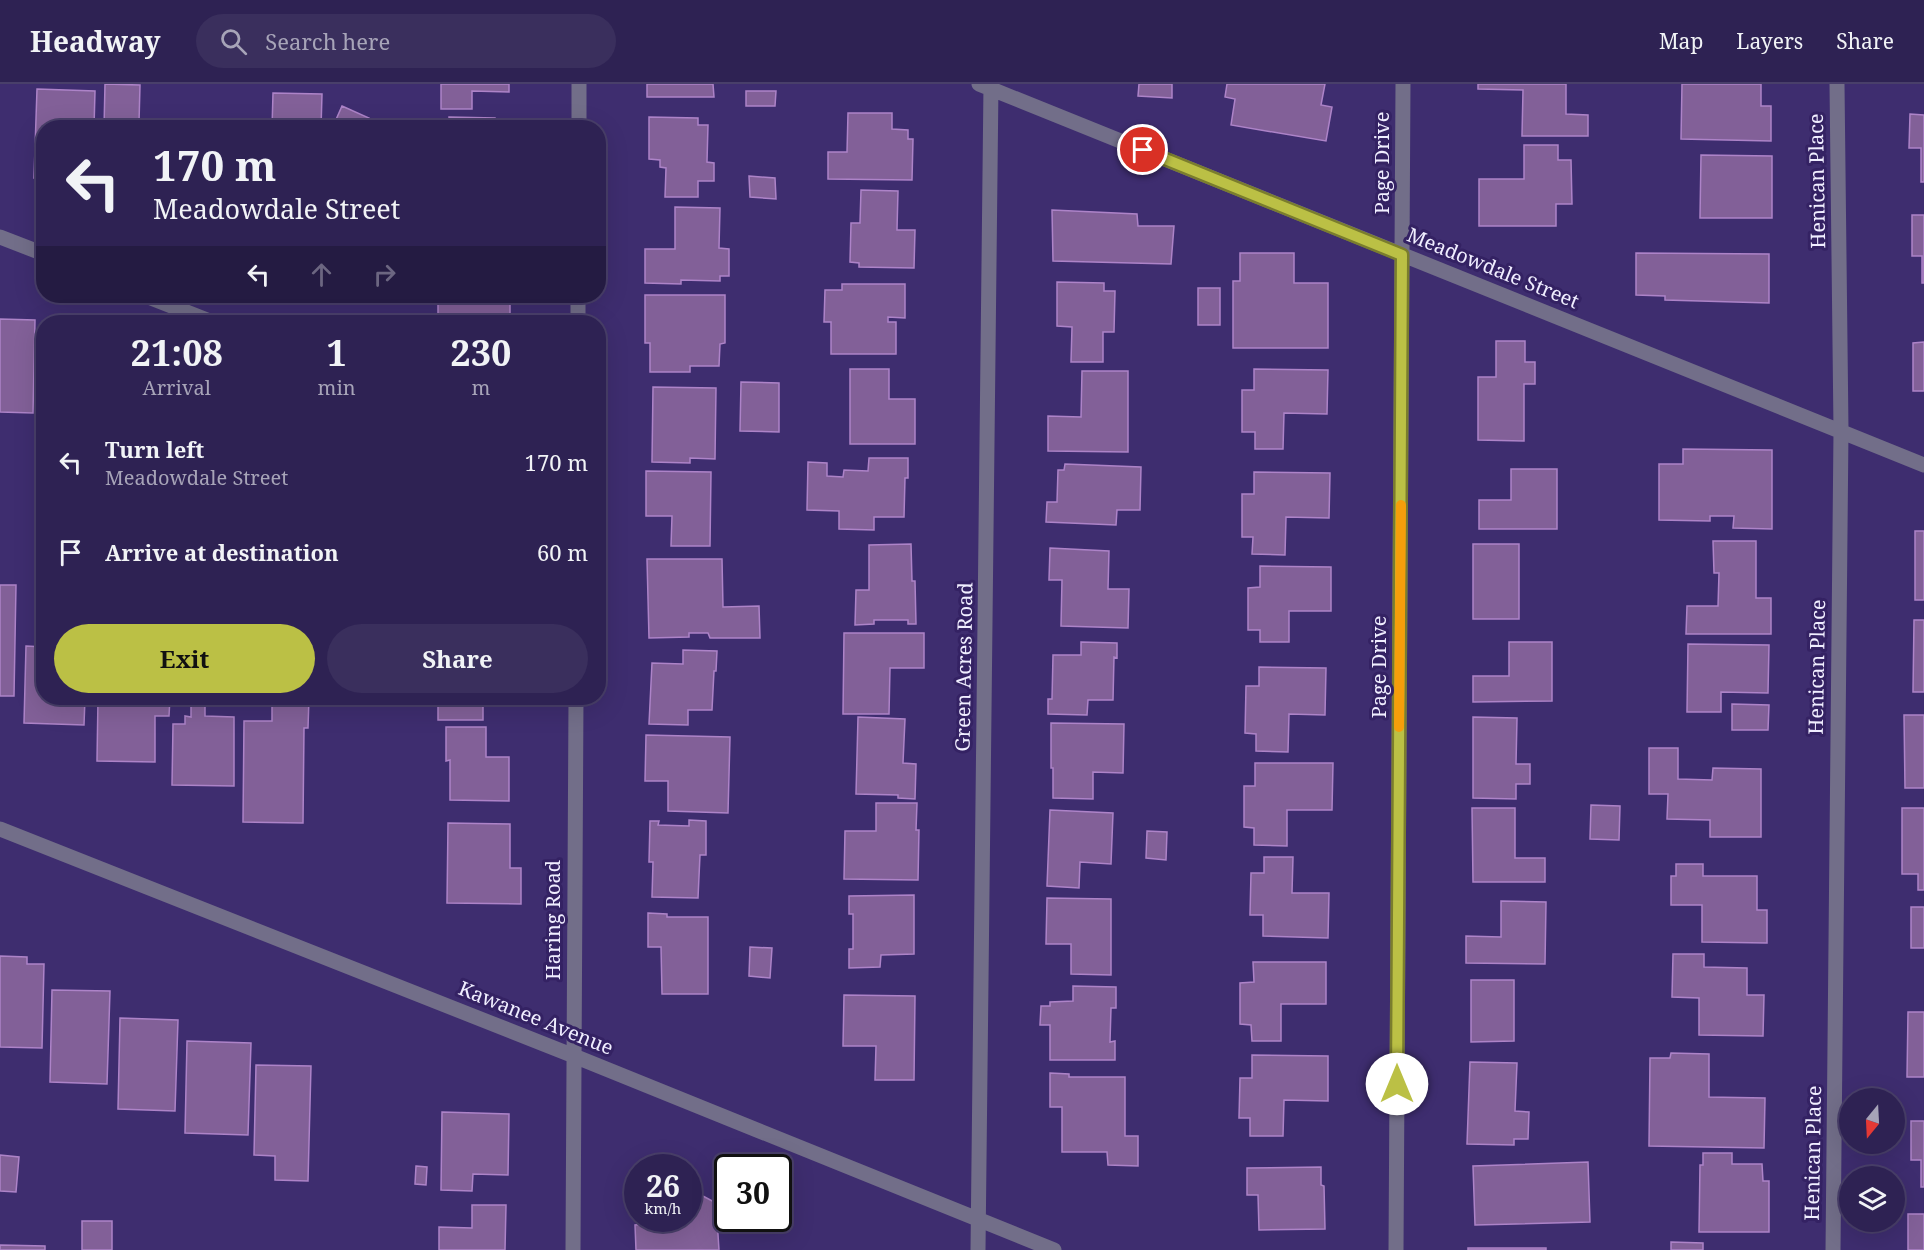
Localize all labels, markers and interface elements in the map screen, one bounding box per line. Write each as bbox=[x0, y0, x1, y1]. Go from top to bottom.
search box bbox=[196, 14, 616, 68]
text: Headway bbox=[30, 22, 160, 60]
icon: search bbox=[217, 25, 250, 58]
text: Search here bbox=[265, 26, 390, 56]
text: Map bbox=[1659, 27, 1703, 55]
text: Layers bbox=[1736, 27, 1803, 55]
text: Share bbox=[1836, 27, 1894, 55]
street label: Page Drive bbox=[1368, 112, 1395, 214]
street label: Henican Place bbox=[1802, 113, 1831, 249]
pin bbox=[1117, 124, 1168, 175]
icon: arrive bbox=[1126, 133, 1159, 166]
text: 170 m bbox=[153, 136, 277, 193]
icon: left bbox=[54, 144, 132, 222]
text: Meadowdale Street bbox=[153, 190, 400, 227]
street label: Meadowdale Street bbox=[1403, 221, 1583, 314]
icon: left bbox=[242, 258, 275, 291]
icon: ahead bbox=[305, 258, 338, 291]
icon: right bbox=[368, 258, 401, 291]
text: 21:08 bbox=[131, 328, 223, 377]
text: 1 bbox=[326, 328, 347, 377]
text: 230 bbox=[450, 328, 511, 377]
text: Arrival bbox=[143, 374, 211, 401]
text: min bbox=[318, 374, 356, 401]
text: m bbox=[471, 374, 490, 401]
text: Turn left bbox=[105, 434, 204, 464]
icon: left bbox=[54, 446, 87, 479]
text: 170 m bbox=[525, 447, 588, 477]
text: Meadowdale Street bbox=[105, 464, 288, 491]
icon: arrive bbox=[54, 536, 87, 569]
text: Arrive at destination bbox=[105, 537, 339, 567]
text: 60 m bbox=[537, 537, 588, 567]
street label: Green Acres Road bbox=[949, 582, 978, 752]
street label: Henican Place bbox=[1802, 599, 1831, 735]
street label: Page Drive bbox=[1365, 616, 1392, 718]
button: Exit bbox=[54, 624, 315, 693]
button: Share bbox=[327, 624, 588, 693]
street label: Haring Road bbox=[539, 860, 566, 980]
street label: Kawanee Avenue bbox=[455, 974, 618, 1061]
position arrow bbox=[1365, 1052, 1429, 1116]
street label: Henican Place bbox=[1798, 1085, 1827, 1221]
north arrow bbox=[1839, 1088, 1905, 1154]
map controls bbox=[1839, 1088, 1905, 1232]
speed limit sign: 30 bbox=[714, 1154, 792, 1232]
text: 26 bbox=[646, 1165, 680, 1206]
button: layers bbox=[1839, 1166, 1905, 1232]
text: km/h bbox=[645, 1198, 681, 1218]

